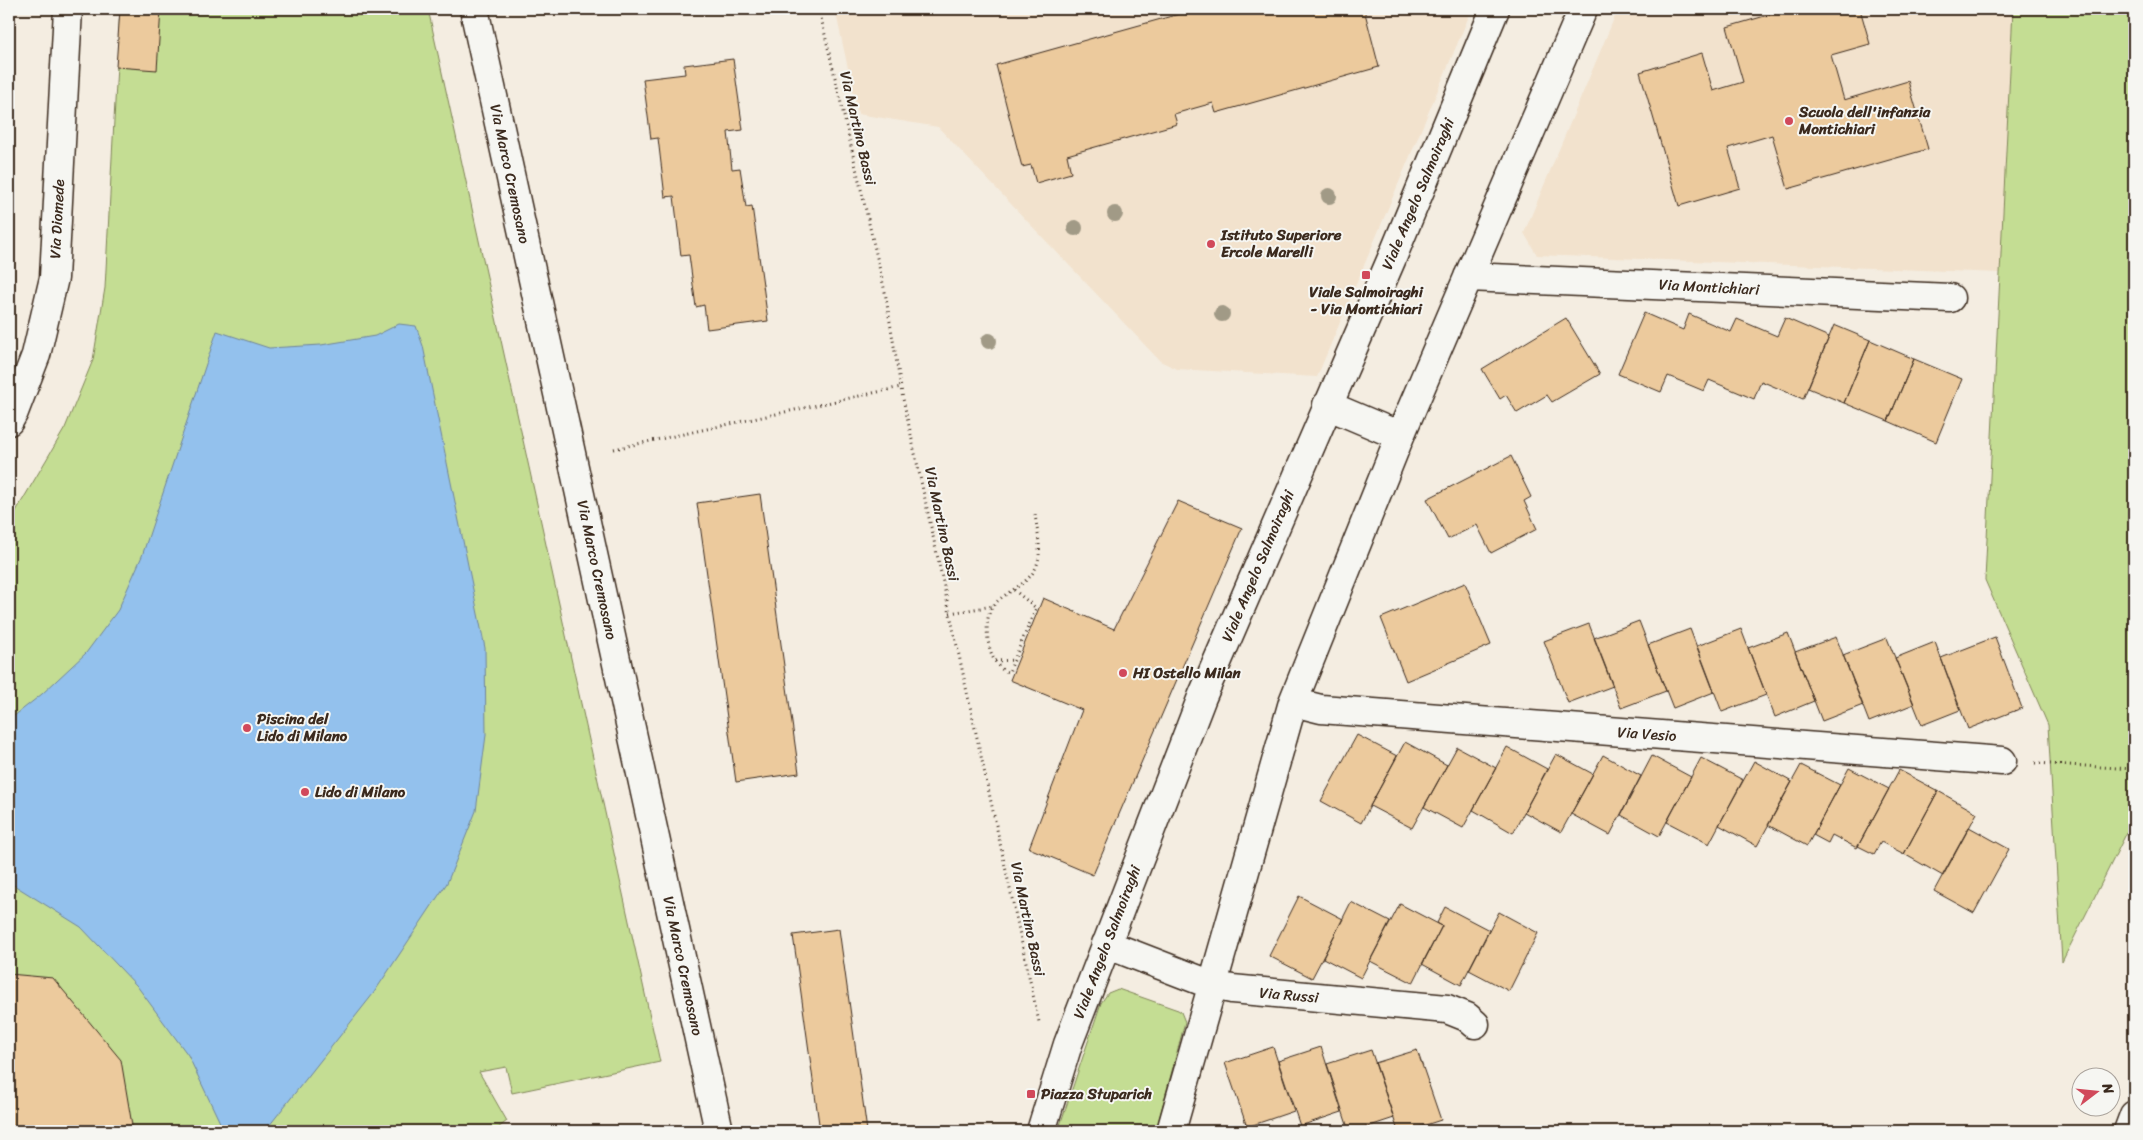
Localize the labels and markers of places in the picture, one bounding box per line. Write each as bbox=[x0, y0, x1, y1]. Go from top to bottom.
place label: Scuola dell'infanzia Montichiari bbox=[1798, 99, 1931, 142]
marker: Scuola dell'infanzia Montichiari bbox=[1783, 115, 1795, 127]
place label: Istituto Superiore Ercole Marelli bbox=[1220, 222, 1342, 265]
marker: Istituto Superiore Ercole Marelli bbox=[1205, 238, 1217, 250]
marker: Viale Salmoiraghi - Via Montichiari bbox=[1360, 269, 1372, 281]
place label: Viale Salmoiraghi - Via Montichiari bbox=[1309, 279, 1424, 322]
place label: HI Ostello Milan bbox=[1132, 660, 1242, 686]
marker: HI Ostello Milan bbox=[1117, 667, 1129, 679]
place label: Piscina del Lido di Milano bbox=[257, 706, 348, 749]
marker: Piscina del Lido di Milano bbox=[241, 722, 253, 734]
place label: Lido di Milano bbox=[315, 779, 406, 805]
marker: Lido di Milano bbox=[299, 786, 311, 798]
place label: Piazza Stuparich bbox=[1041, 1081, 1152, 1107]
marker: Piazza Stuparich bbox=[1025, 1088, 1037, 1100]

